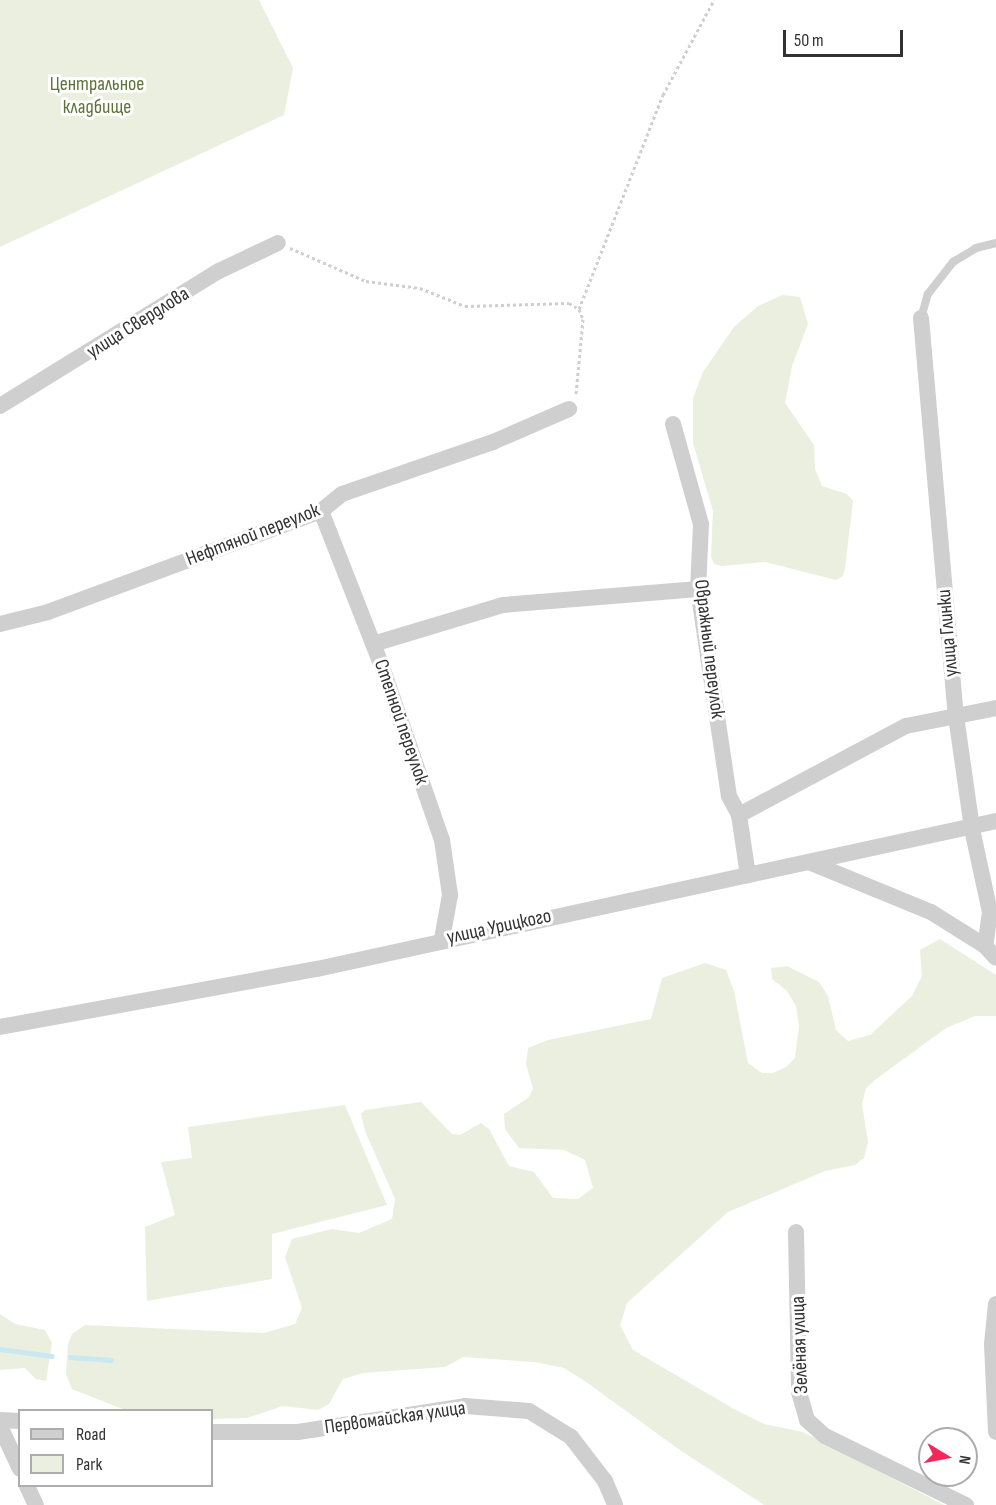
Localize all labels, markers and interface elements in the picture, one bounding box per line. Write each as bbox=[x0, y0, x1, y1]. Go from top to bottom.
scale bar bbox=[786, 18, 906, 56]
text: 50 m bbox=[794, 30, 824, 51]
park label: Центральное кладбище bbox=[50, 73, 144, 120]
street label: улица Свердлова bbox=[82, 282, 194, 364]
street label: Нефтяной переулок bbox=[183, 498, 323, 572]
street label: Овражный переулок bbox=[689, 578, 729, 720]
street label: улица Глинки bbox=[932, 588, 964, 678]
street label: Степной переулок bbox=[368, 656, 434, 788]
street label: улица Урицкого bbox=[445, 904, 553, 950]
street label: Зелёная улица bbox=[786, 1296, 814, 1394]
street label: Первомайская улица bbox=[323, 1396, 467, 1440]
legend bbox=[18, 1409, 213, 1487]
text: Road bbox=[76, 1424, 106, 1445]
north arrow bbox=[918, 1427, 978, 1487]
text: Park bbox=[76, 1454, 102, 1475]
text: N bbox=[954, 1454, 974, 1466]

